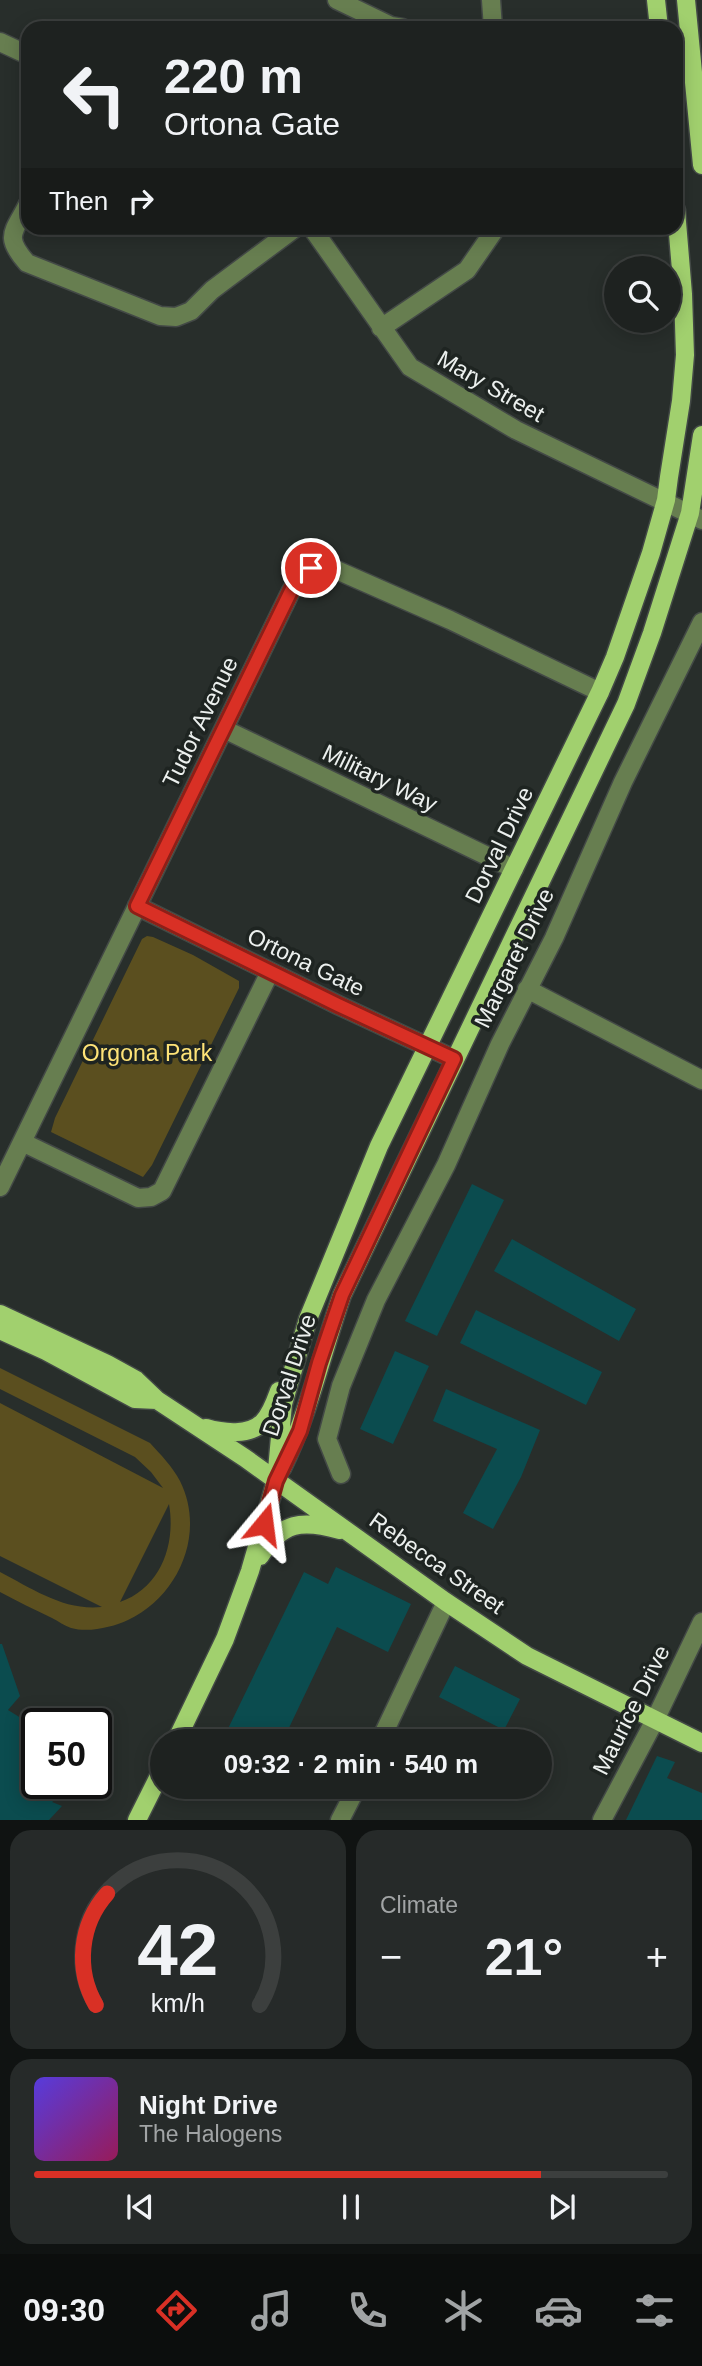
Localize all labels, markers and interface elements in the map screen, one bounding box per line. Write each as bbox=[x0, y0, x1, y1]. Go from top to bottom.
icon: left bbox=[49, 49, 140, 140]
text: 220 m bbox=[164, 49, 303, 103]
text: Ortona Gate bbox=[164, 106, 340, 142]
icon: right bbox=[122, 182, 160, 220]
text: Then bbox=[49, 186, 108, 216]
map controls bbox=[604, 256, 681, 333]
button: search bbox=[604, 256, 681, 333]
street label: Mary Street bbox=[433, 345, 549, 427]
pin bbox=[281, 538, 341, 598]
icon: arrive bbox=[292, 549, 330, 587]
street label: Tudor Avenue bbox=[157, 653, 243, 791]
street label: Military Way bbox=[318, 739, 442, 817]
street label: Dorval Drive bbox=[460, 782, 538, 908]
street label: Margaret Drive bbox=[469, 884, 559, 1032]
street label: Ortona Gate bbox=[243, 923, 369, 1001]
park label: Orgona Park bbox=[82, 1040, 213, 1066]
street label: Dorval Drive bbox=[257, 1311, 321, 1439]
position arrow bbox=[227, 1487, 301, 1561]
street label: Rebecca Street bbox=[365, 1507, 510, 1619]
street label: Maurice Drive bbox=[587, 1641, 675, 1779]
speed limit sign: 50 bbox=[21, 1708, 112, 1799]
text: 09:32 · 2 min · 540 m bbox=[224, 1749, 478, 1779]
text: Climate bbox=[380, 1892, 458, 1918]
text: 42 bbox=[138, 1910, 218, 1991]
text: 21° bbox=[485, 1928, 563, 1986]
text: − bbox=[380, 1936, 402, 1978]
text: + bbox=[646, 1936, 668, 1978]
text: km/h bbox=[151, 1989, 205, 2017]
text: Night Drive bbox=[139, 2090, 278, 2120]
text: The Halogens bbox=[139, 2121, 282, 2147]
icon: previous bbox=[121, 2188, 159, 2226]
icon: pause bbox=[332, 2188, 370, 2226]
icon: next bbox=[543, 2188, 581, 2226]
icon: directions bbox=[152, 2286, 201, 2335]
icon: music bbox=[247, 2286, 296, 2335]
icon: phone bbox=[343, 2286, 392, 2335]
icon: climate bbox=[439, 2286, 488, 2335]
icon: car bbox=[534, 2286, 583, 2335]
icon: filters bbox=[630, 2286, 679, 2335]
text: 09:30 bbox=[23, 2292, 105, 2328]

